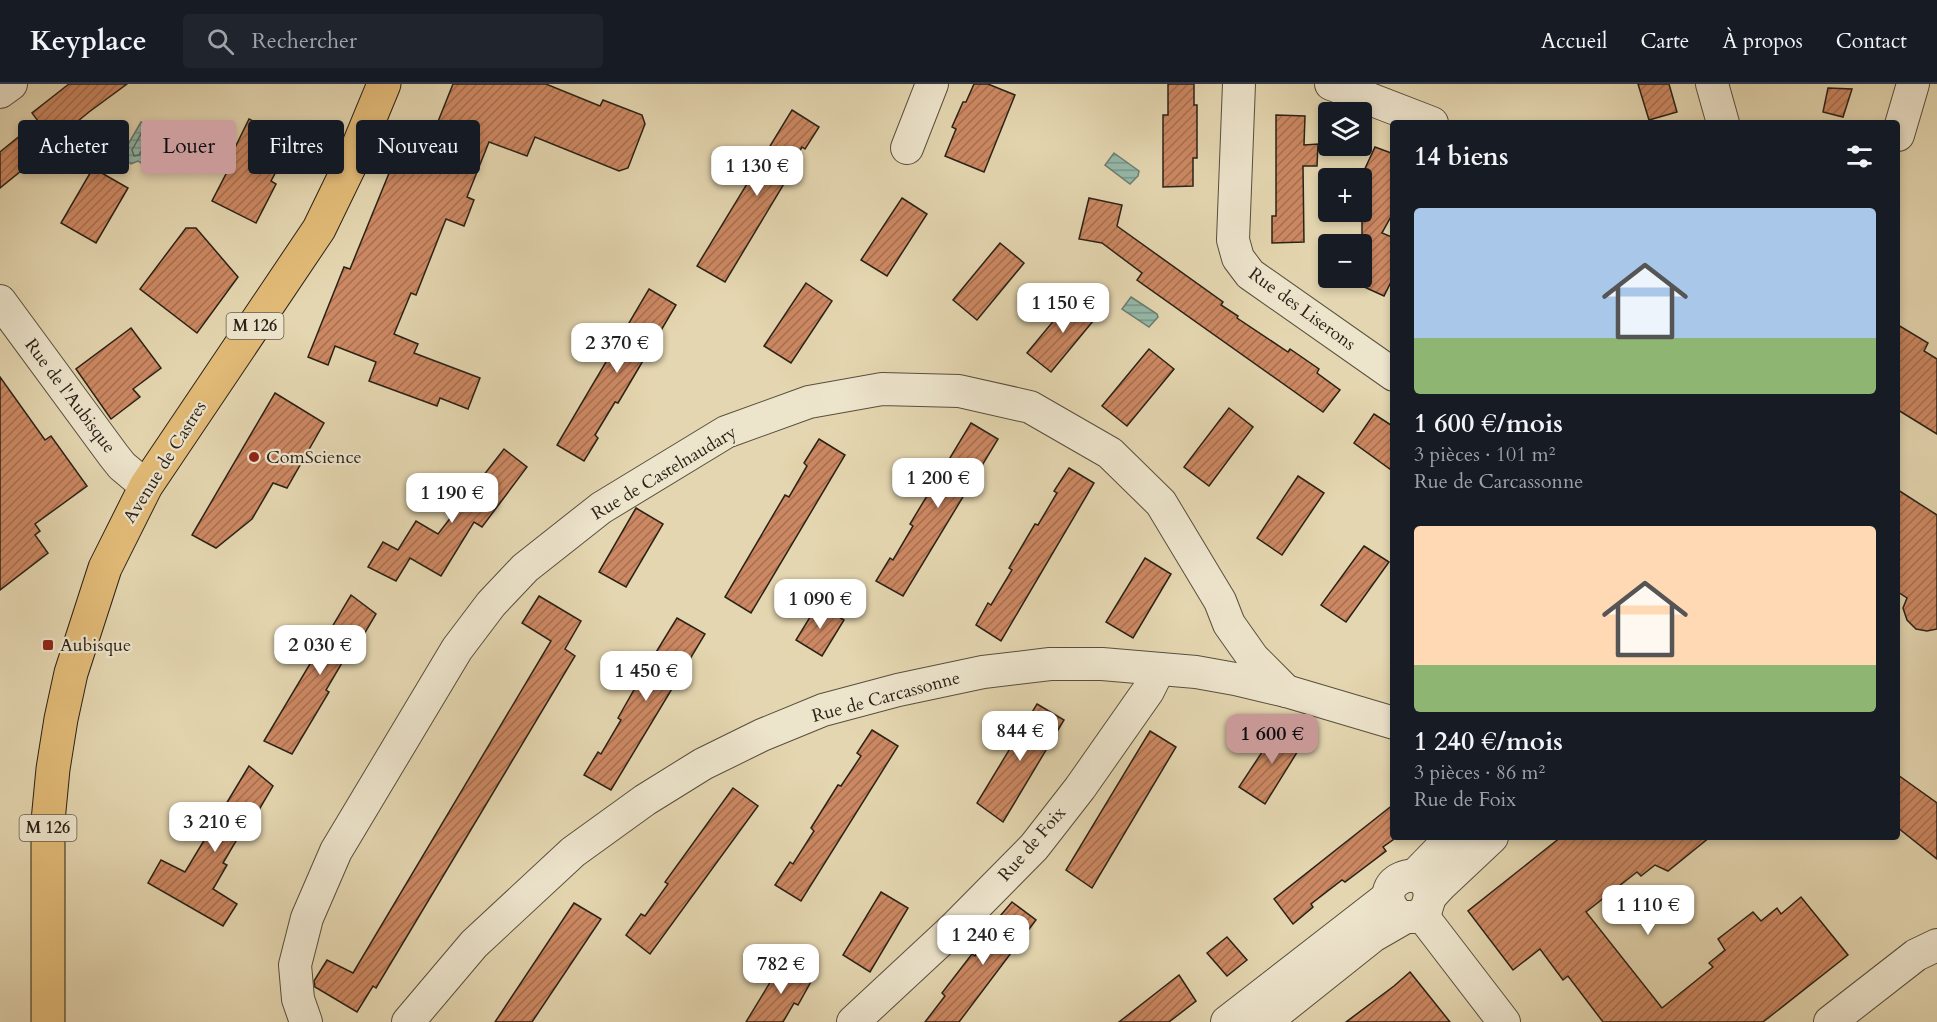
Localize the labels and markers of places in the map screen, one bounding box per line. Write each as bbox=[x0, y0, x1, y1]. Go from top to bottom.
pin: 1 130 € bbox=[702, 146, 812, 197]
pin: 1 150 € bbox=[1008, 283, 1118, 334]
pin: 2 370 € bbox=[562, 323, 672, 374]
place label: ComScience bbox=[266, 445, 362, 470]
marker: ComScience bbox=[247, 450, 261, 464]
pin: 1 200 € bbox=[883, 458, 993, 509]
pin: 1 190 € bbox=[397, 473, 507, 524]
pin: 1 090 € bbox=[765, 579, 875, 630]
pin: 2 030 € bbox=[265, 625, 375, 676]
place label: Aubisque bbox=[60, 633, 131, 658]
marker: Aubisque bbox=[41, 638, 55, 652]
pin: 1 450 € bbox=[591, 651, 701, 702]
pin: 844 € bbox=[978, 711, 1062, 762]
pin: 1 600 € bbox=[1217, 714, 1327, 765]
pin: 3 210 € bbox=[160, 802, 270, 853]
pin: 1 110 € bbox=[1593, 885, 1703, 936]
pin: 1 240 € bbox=[928, 915, 1038, 966]
pin: 782 € bbox=[739, 944, 823, 995]

